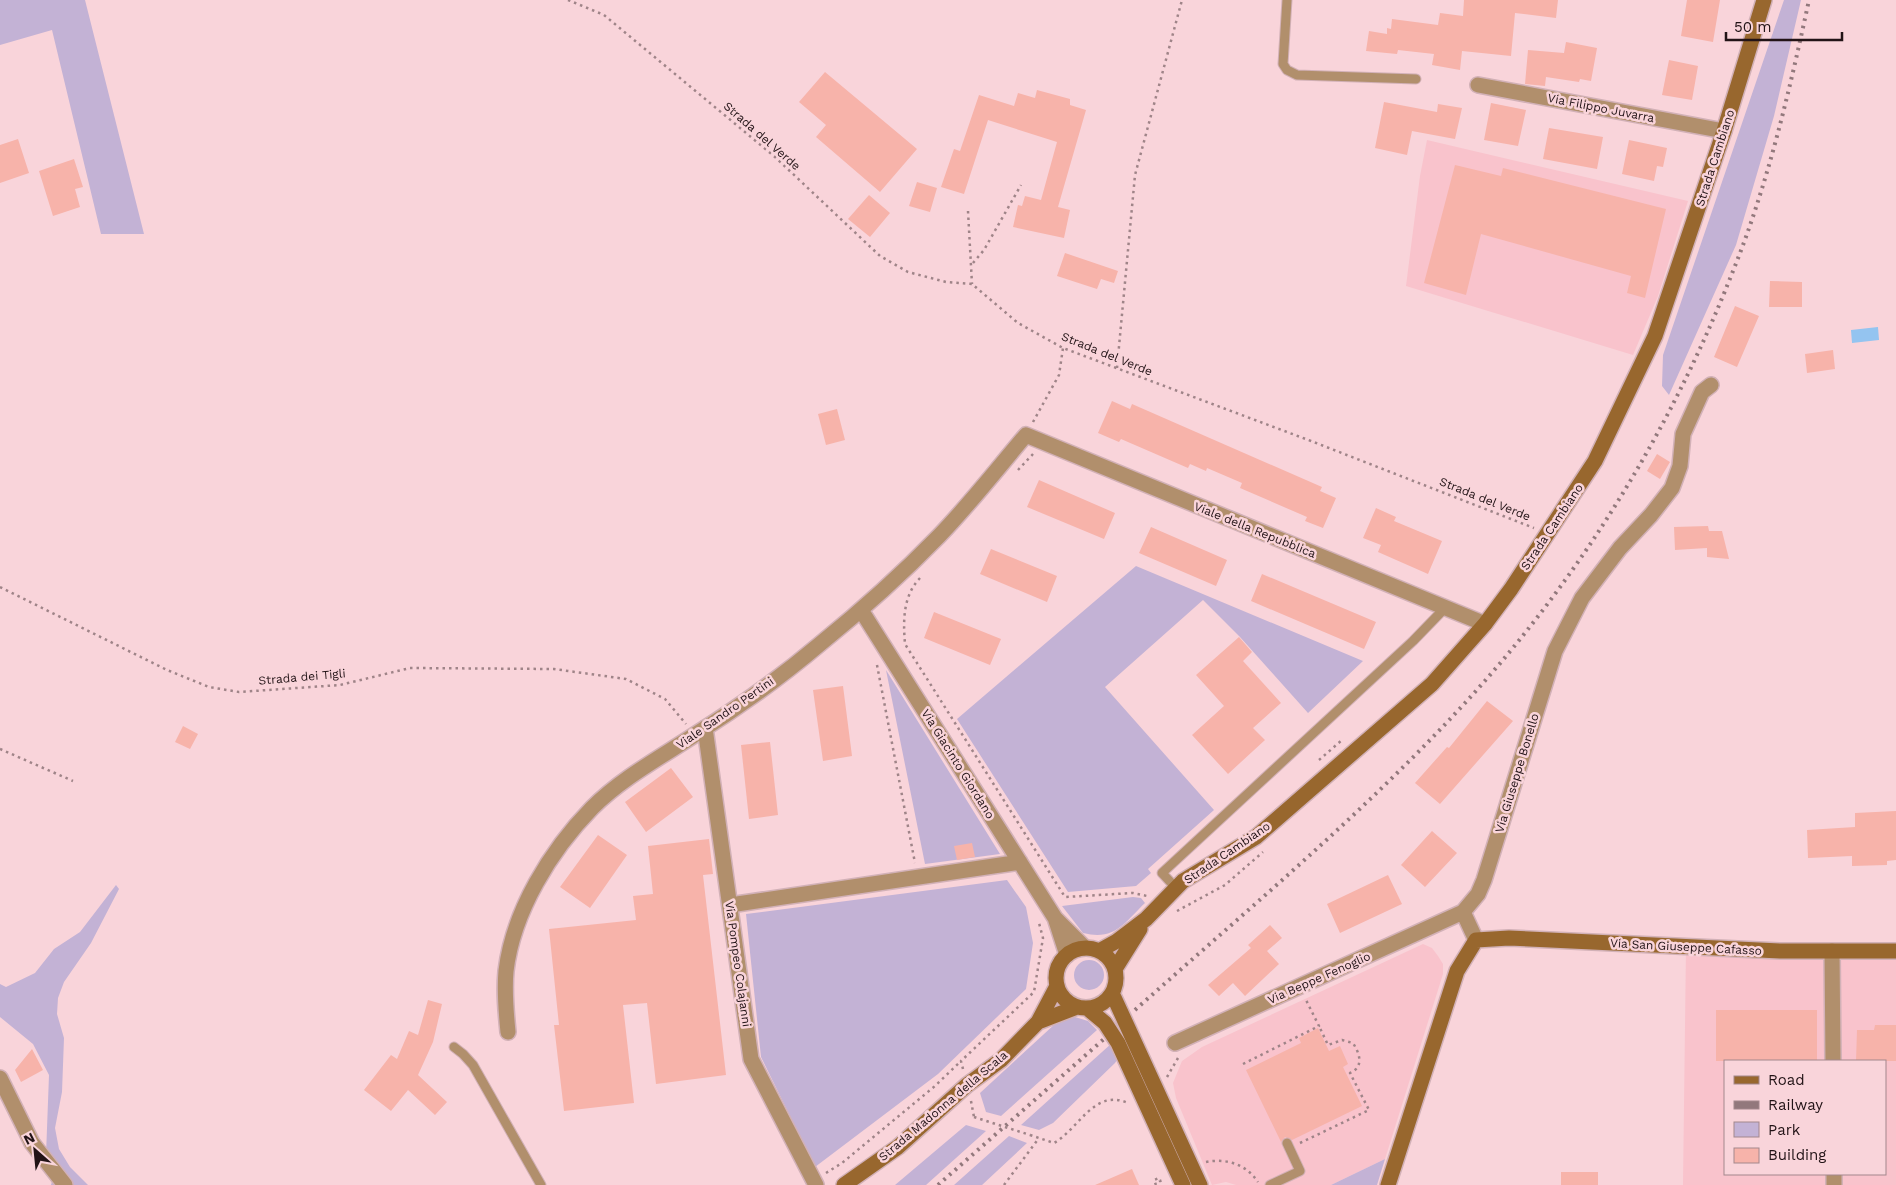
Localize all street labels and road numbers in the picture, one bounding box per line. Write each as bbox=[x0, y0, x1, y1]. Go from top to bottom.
street label: Via Filippo Juvarra bbox=[1546, 91, 1656, 125]
street label: Strada del Verde bbox=[721, 99, 803, 173]
street label: Strada Cambiano bbox=[1693, 108, 1737, 208]
street label: Strada del Verde bbox=[1059, 329, 1155, 379]
street label: Strada del Verde bbox=[1437, 474, 1533, 524]
street label: Strada Cambiano bbox=[1518, 481, 1586, 573]
street label: Viale della Repubblica bbox=[1192, 499, 1318, 561]
street label: Strada dei Tigli bbox=[258, 666, 346, 688]
street label: Viale Sandro Pertini bbox=[674, 674, 776, 752]
street label: Via Giacinto Giordano bbox=[919, 707, 997, 821]
street label: Via Giuseppe Bonello bbox=[1492, 712, 1542, 834]
street label: Strada Cambiano bbox=[1181, 819, 1273, 887]
street label: Via Pompeo Colajanni bbox=[722, 900, 754, 1028]
street label: Via San Giuseppe Cafasso bbox=[1610, 936, 1762, 958]
street label: Via Beppe Fenoglio bbox=[1265, 949, 1373, 1007]
street label: Strada Madonna della Scala bbox=[876, 1048, 1010, 1164]

